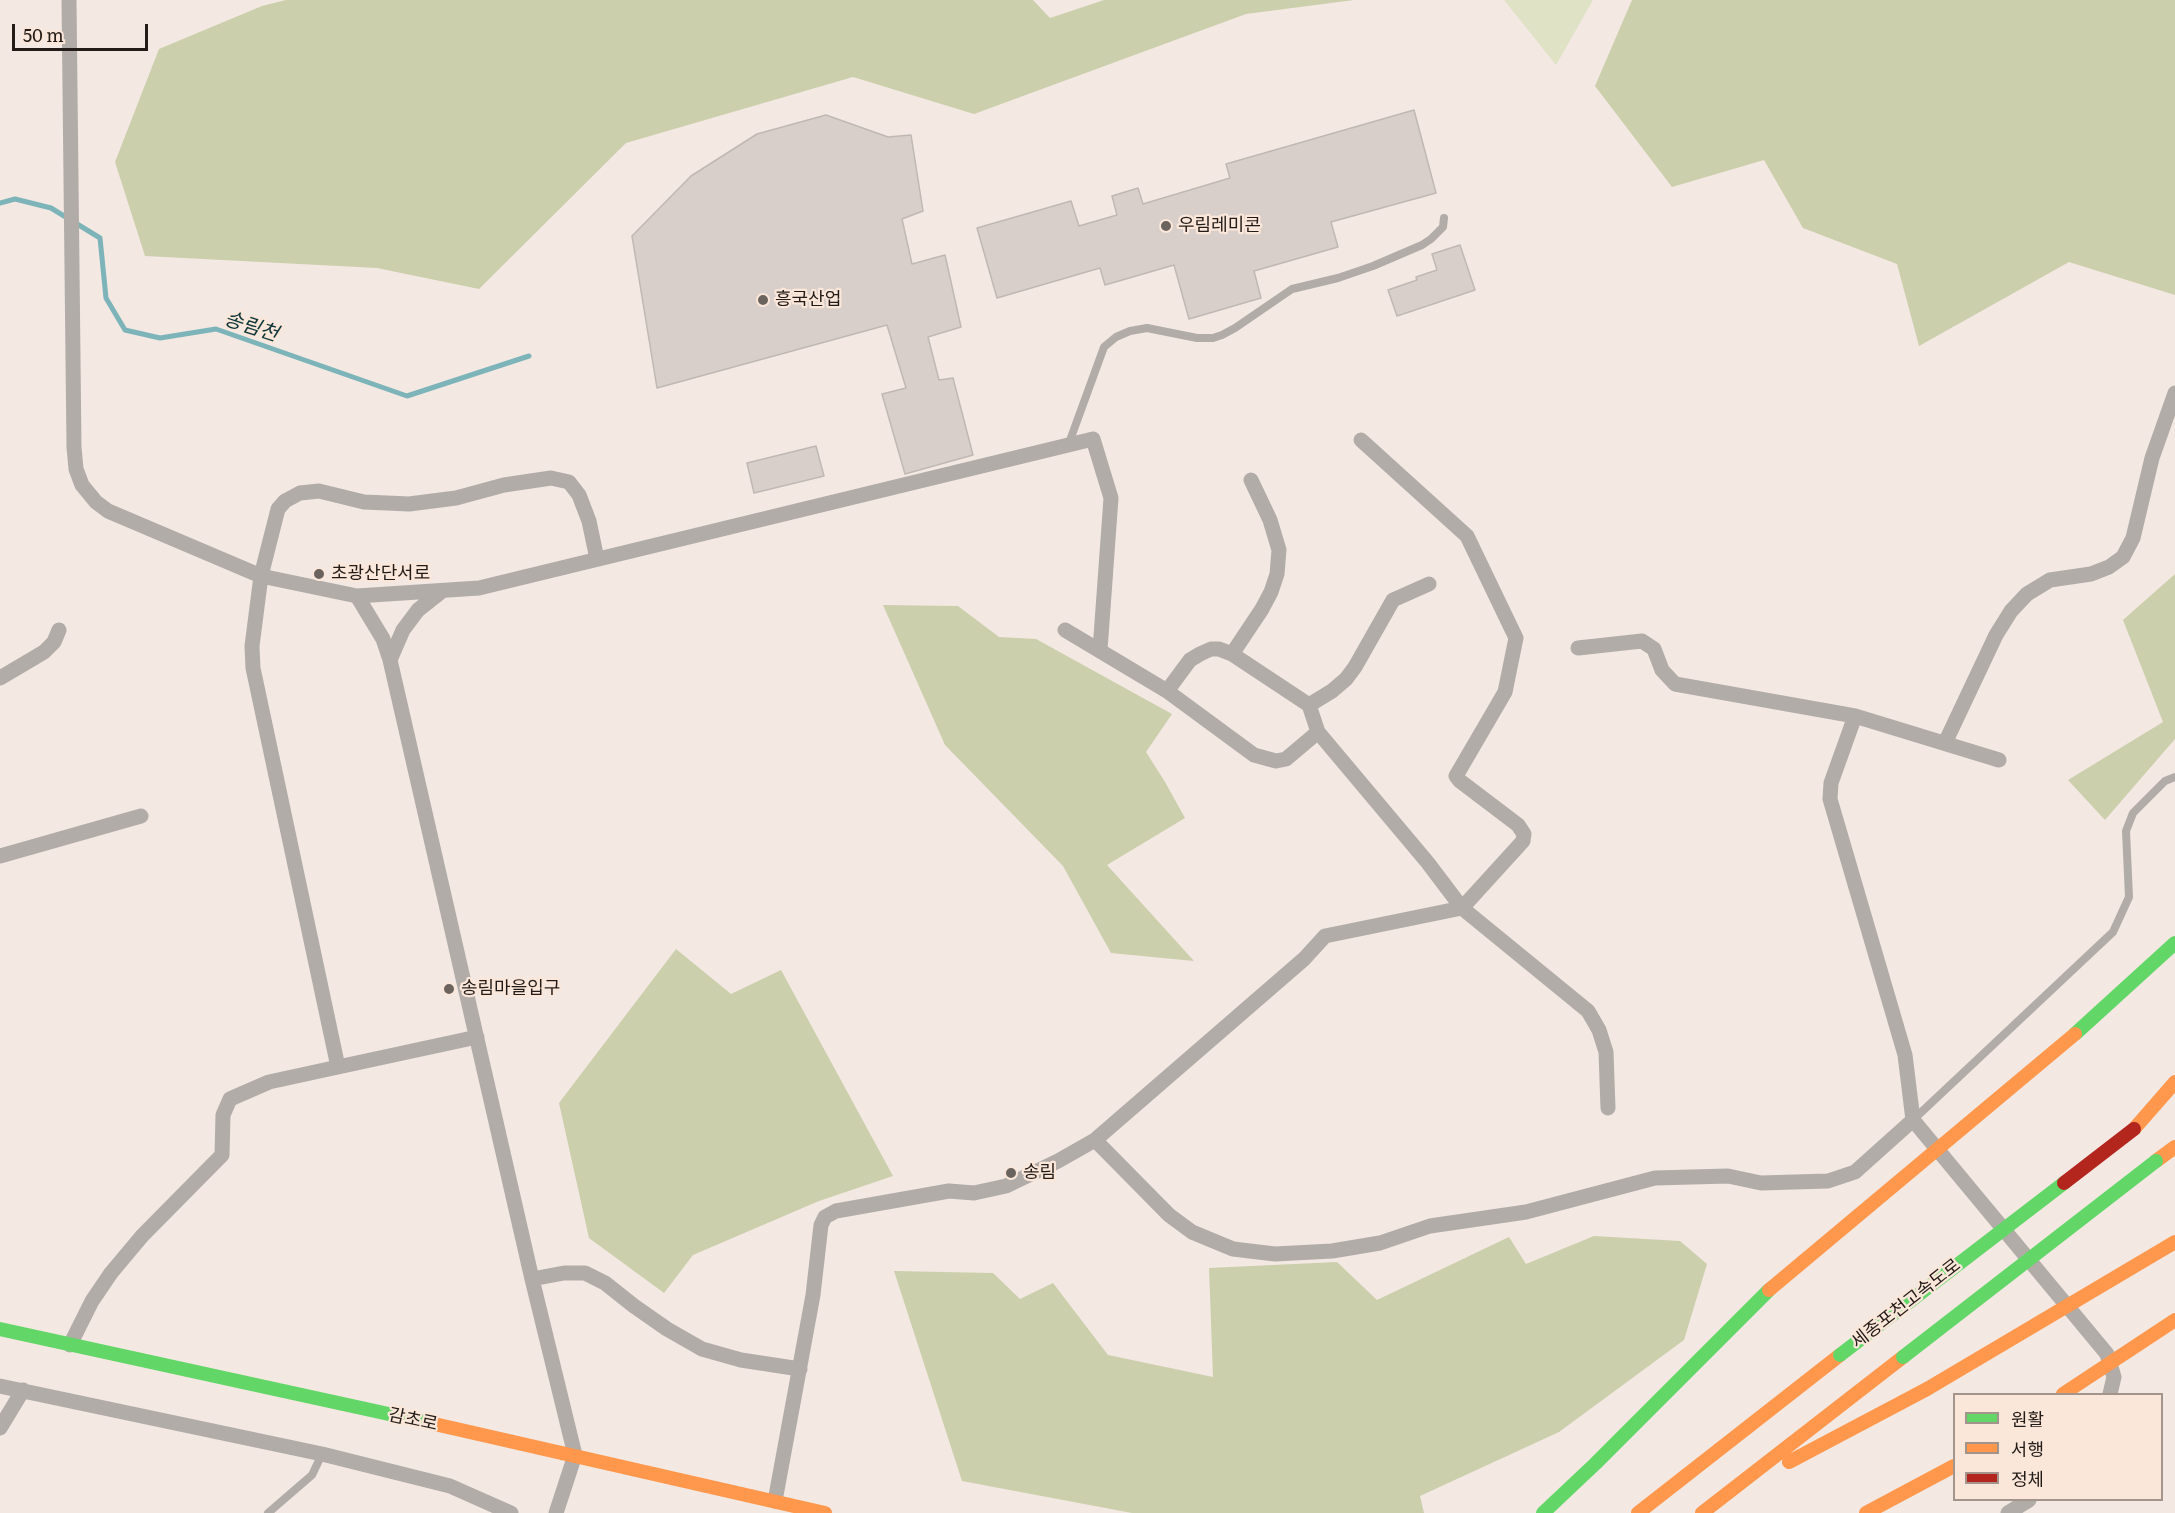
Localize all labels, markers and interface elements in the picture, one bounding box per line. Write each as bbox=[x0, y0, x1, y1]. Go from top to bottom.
scale bar bbox=[15, 12, 152, 50]
text: 50 m bbox=[23, 21, 64, 48]
place label: 우림레미콘 bbox=[1178, 215, 1261, 237]
marker: 우림레미콘 bbox=[1159, 219, 1173, 233]
place label: 흥국산업 bbox=[775, 289, 841, 311]
marker: 흥국산업 bbox=[756, 293, 770, 307]
water label: 송림천 bbox=[221, 307, 281, 347]
place label: 초광산단서로 bbox=[331, 563, 430, 585]
marker: 초광산단서로 bbox=[312, 567, 326, 581]
place label: 송림마을입구 bbox=[461, 978, 560, 1000]
marker: 송림마을입구 bbox=[442, 982, 456, 996]
place label: 송림 bbox=[1023, 1162, 1056, 1184]
marker: 송림 bbox=[1004, 1166, 1018, 1180]
street label: 세종포천고속도로 bbox=[1847, 1255, 1965, 1353]
legend bbox=[1953, 1393, 2163, 1501]
street label: 감초로 bbox=[386, 1404, 440, 1436]
text: 원활 bbox=[2011, 1405, 2044, 1432]
text: 서행 bbox=[2011, 1435, 2044, 1462]
text: 정체 bbox=[2011, 1465, 2044, 1492]

